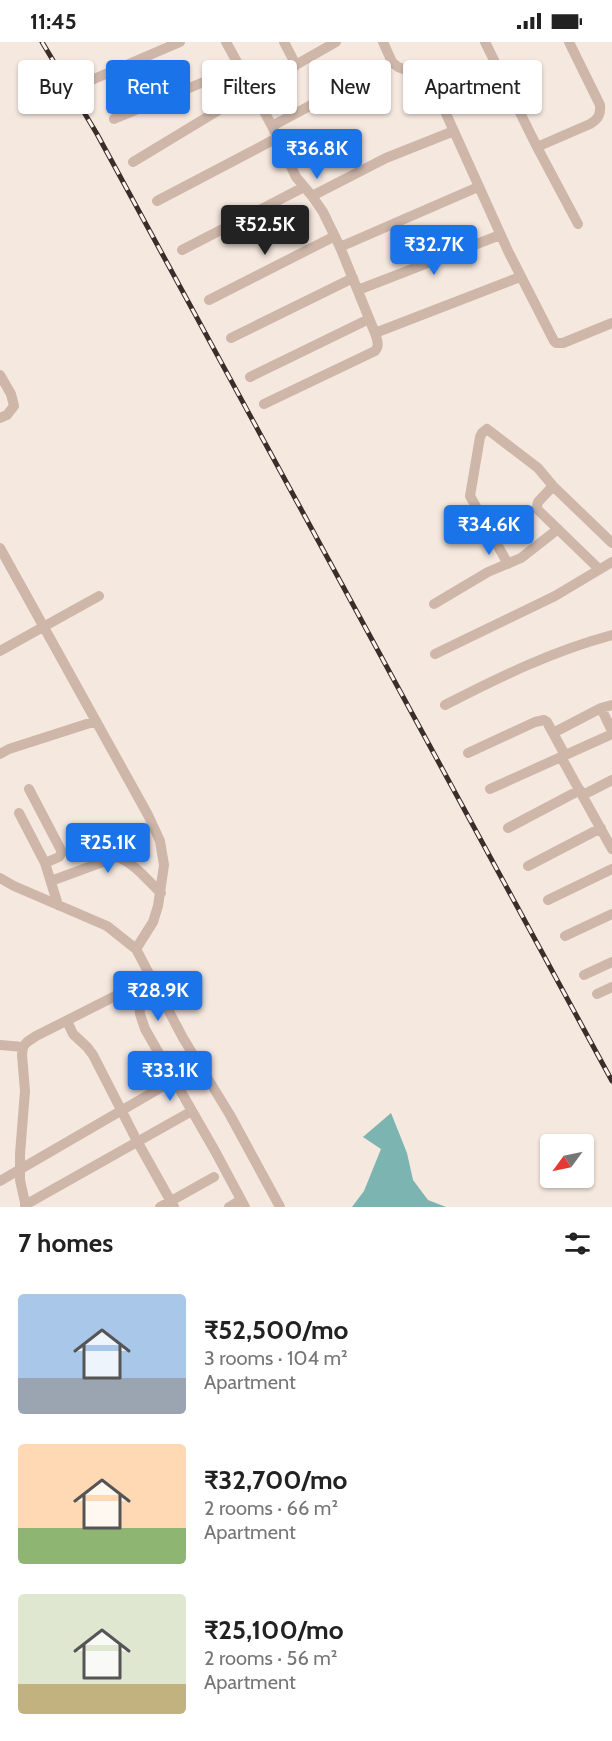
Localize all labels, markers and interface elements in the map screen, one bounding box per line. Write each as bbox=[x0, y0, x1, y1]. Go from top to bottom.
text: 11:45 bbox=[30, 8, 77, 35]
chip: Buy bbox=[18, 60, 94, 114]
chip: Rent bbox=[106, 60, 190, 114]
chip: Filters bbox=[202, 60, 297, 114]
chip: New bbox=[309, 60, 391, 114]
chip: Apartment bbox=[403, 60, 542, 114]
pin: ₹36.8K bbox=[268, 129, 366, 180]
text: ₹36.8K bbox=[286, 136, 348, 160]
pin: ₹52.5K bbox=[216, 205, 314, 256]
text: ₹52.5K bbox=[235, 212, 295, 236]
pin: ₹32.7K bbox=[385, 225, 483, 276]
text: ₹32.7K bbox=[404, 232, 464, 256]
pin: ₹34.6K bbox=[440, 505, 538, 556]
text: ₹34.6K bbox=[458, 512, 520, 536]
pin: ₹25.1K bbox=[59, 823, 157, 874]
text: ₹25.1K bbox=[80, 830, 136, 854]
pin: ₹28.9K bbox=[109, 971, 207, 1022]
text: ₹28.9K bbox=[127, 978, 189, 1002]
pin: ₹33.1K bbox=[121, 1051, 219, 1102]
text: ₹33.1K bbox=[142, 1058, 198, 1082]
north arrow bbox=[540, 1134, 594, 1188]
map controls bbox=[540, 1134, 594, 1188]
text: 7 homes bbox=[18, 1227, 113, 1259]
icon: filters bbox=[561, 1227, 594, 1260]
text: ₹52,500/mo bbox=[204, 1314, 348, 1346]
icon: home bbox=[66, 1318, 138, 1390]
text: 3 rooms · 104 m² bbox=[204, 1346, 348, 1370]
text: Apartment bbox=[204, 1370, 296, 1394]
text: ₹32,700/mo bbox=[204, 1464, 347, 1496]
icon: home bbox=[66, 1468, 138, 1540]
text: 2 rooms · 66 m² bbox=[204, 1496, 338, 1520]
text: Apartment bbox=[204, 1520, 296, 1544]
text: ₹25,100/mo bbox=[204, 1614, 344, 1646]
icon: home bbox=[66, 1618, 138, 1690]
text: 2 rooms · 56 m² bbox=[204, 1646, 337, 1670]
text: Apartment bbox=[204, 1670, 296, 1694]

